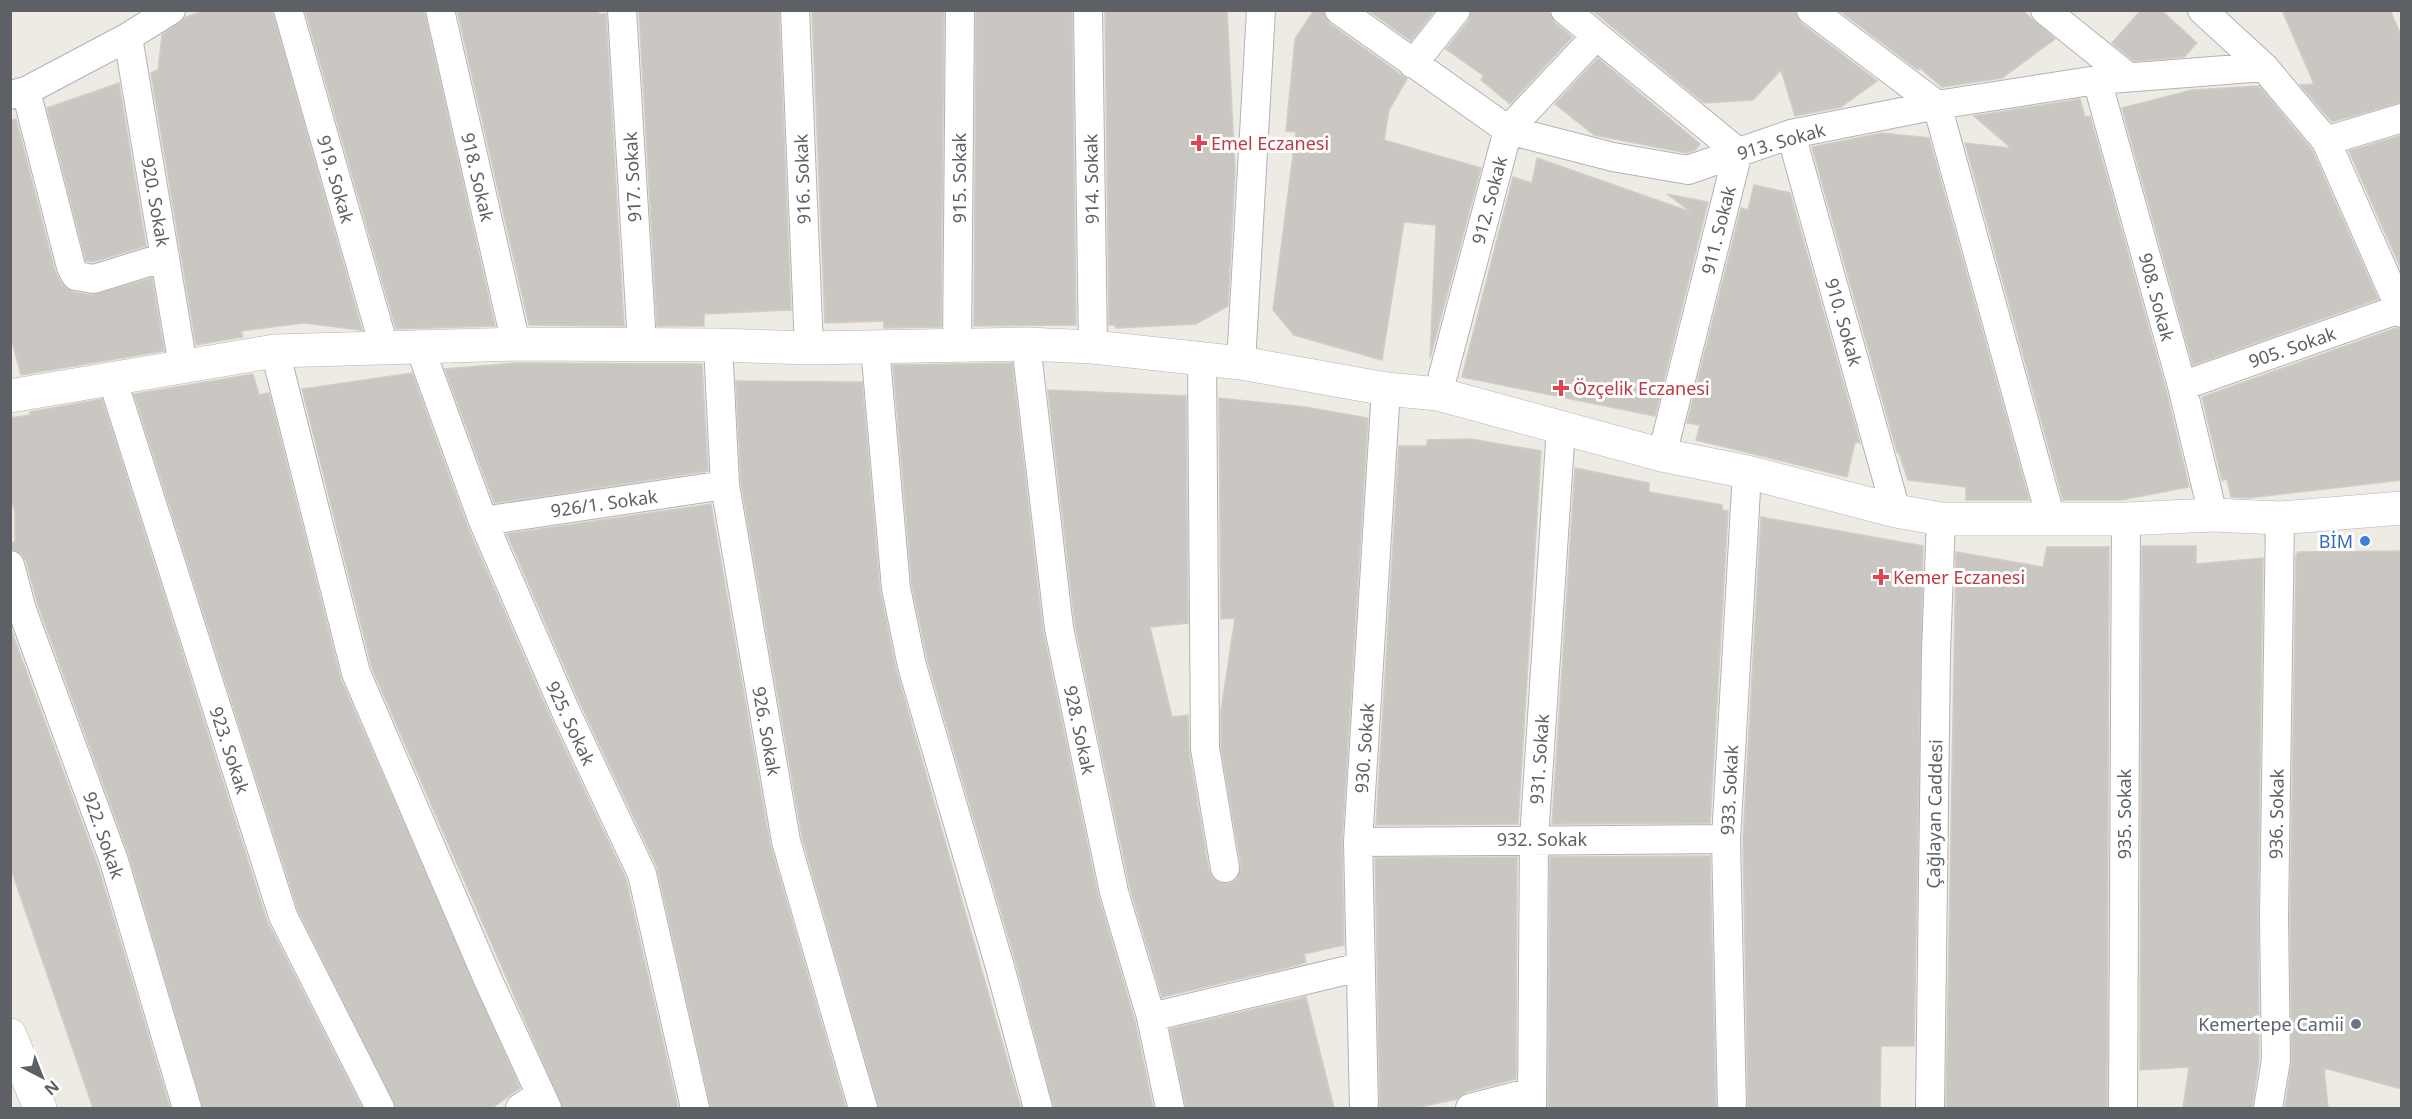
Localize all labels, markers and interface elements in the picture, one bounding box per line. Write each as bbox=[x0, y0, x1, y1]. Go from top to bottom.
street label: 913. Sokak bbox=[1734, 117, 1828, 165]
street label: 918. Sokak bbox=[456, 130, 500, 224]
street label: 917. Sokak bbox=[618, 131, 646, 223]
place label: Emel Eczanesi bbox=[1211, 131, 1329, 155]
street label: 919. Sokak bbox=[312, 132, 360, 226]
street label: 915. Sokak bbox=[947, 132, 971, 223]
street label: 916. Sokak bbox=[788, 133, 816, 225]
street label: 914. Sokak bbox=[1078, 133, 1104, 224]
marker: Emel Eczanesi bbox=[1192, 136, 1206, 150]
street label: 912. Sokak bbox=[1466, 153, 1512, 247]
street label: 920. Sokak bbox=[136, 155, 176, 249]
street label: 911. Sokak bbox=[1695, 183, 1741, 277]
street label: 908. Sokak bbox=[2134, 250, 2180, 344]
street label: 910. Sokak bbox=[1820, 275, 1868, 369]
street label: 905. Sokak bbox=[2245, 321, 2339, 373]
place label: Özçelik Eczanesi bbox=[1573, 376, 1710, 400]
marker: Özçelik Eczanesi bbox=[1554, 381, 1568, 395]
street label: 926/1. Sokak bbox=[549, 484, 659, 522]
place label: BİM bbox=[2319, 529, 2353, 553]
marker: BİM bbox=[2358, 534, 2372, 548]
place label: Kemer Eczanesi bbox=[1893, 565, 2025, 589]
marker: Kemer Eczanesi bbox=[1874, 570, 1888, 584]
street label: 925. Sokak bbox=[541, 677, 601, 769]
street label: 928. Sokak bbox=[1059, 683, 1101, 777]
street label: 926. Sokak bbox=[747, 684, 787, 778]
street label: 930. Sokak bbox=[1349, 702, 1379, 794]
street label: 923. Sokak bbox=[205, 703, 256, 797]
street label: 931. Sokak bbox=[1524, 713, 1554, 805]
street label: Çağlayan Caddesi bbox=[1921, 739, 1947, 889]
street label: 933. Sokak bbox=[1715, 744, 1743, 836]
street label: 935. Sokak bbox=[2112, 768, 2136, 859]
street label: 936. Sokak bbox=[2263, 768, 2289, 859]
street label: 922. Sokak bbox=[78, 788, 130, 882]
street label: 932. Sokak bbox=[1497, 827, 1588, 851]
place label: Kemertepe Camii bbox=[2198, 1012, 2344, 1036]
marker: Kemertepe Camii bbox=[2349, 1017, 2363, 1031]
north arrow bbox=[12, 1047, 72, 1107]
text: N bbox=[40, 1076, 64, 1101]

